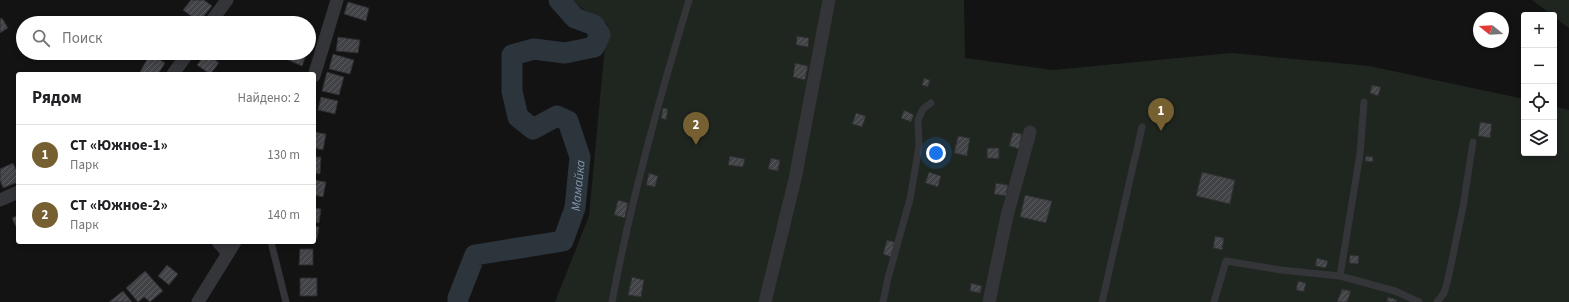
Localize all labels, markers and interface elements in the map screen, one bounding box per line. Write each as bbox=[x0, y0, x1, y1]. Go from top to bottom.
north arrow bbox=[1473, 12, 1509, 48]
map controls bbox=[1521, 12, 1557, 156]
button: + bbox=[1521, 12, 1557, 48]
search box bbox=[16, 16, 316, 60]
icon: search bbox=[30, 27, 52, 49]
text: Поиск bbox=[62, 28, 103, 49]
button: − bbox=[1521, 48, 1557, 84]
button: locate bbox=[1521, 84, 1557, 120]
text: Рядом bbox=[32, 86, 82, 110]
text: Найдено: 2 bbox=[238, 89, 300, 107]
pin: 1 bbox=[1148, 98, 1174, 131]
pin: 2 bbox=[683, 112, 709, 145]
button: layers bbox=[1521, 120, 1557, 156]
text: СТ «Южное-1» bbox=[70, 135, 168, 156]
your location bbox=[926, 143, 946, 163]
text: 1 bbox=[42, 146, 48, 164]
text: 130 m bbox=[267, 146, 300, 164]
text: Парк bbox=[70, 156, 99, 174]
water label: Мамайка bbox=[567, 159, 590, 212]
text: СТ «Южное-2» bbox=[70, 195, 168, 216]
text: 2 bbox=[42, 206, 48, 224]
text: 140 m bbox=[267, 206, 300, 224]
text: Парк bbox=[70, 216, 99, 234]

